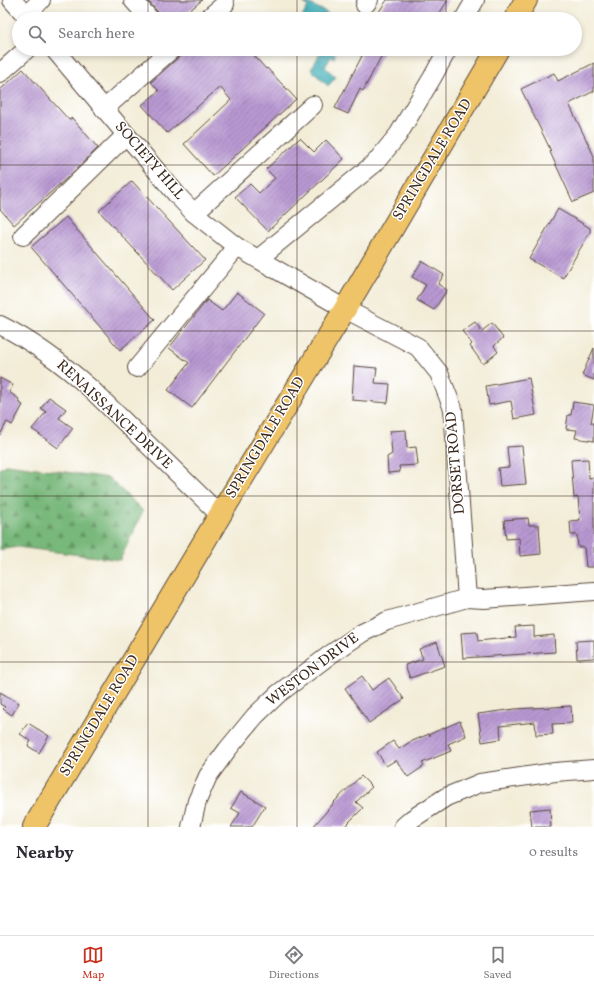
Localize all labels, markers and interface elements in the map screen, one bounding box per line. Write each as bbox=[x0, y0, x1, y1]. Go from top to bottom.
search box bbox=[12, 12, 582, 56]
icon: search bbox=[26, 23, 48, 45]
text: Search here bbox=[58, 24, 135, 45]
street label: SPRINGDALE ROAD bbox=[388, 95, 478, 225]
street label: SOCIETY HILL bbox=[109, 117, 189, 205]
street label: RENAISSANCE DRIVE bbox=[51, 356, 177, 474]
street label: SPRINGDALE ROAD bbox=[221, 373, 311, 503]
street label: DORSET ROAD bbox=[441, 411, 471, 515]
street label: WESTON DRIVE bbox=[262, 628, 364, 712]
street label: SPRINGDALE ROAD bbox=[55, 651, 145, 781]
text: Nearby bbox=[16, 842, 74, 865]
text: 0 results bbox=[529, 844, 578, 862]
tab: Map bbox=[82, 944, 104, 983]
tab: Directions bbox=[269, 944, 319, 983]
tab: Saved bbox=[483, 944, 512, 983]

